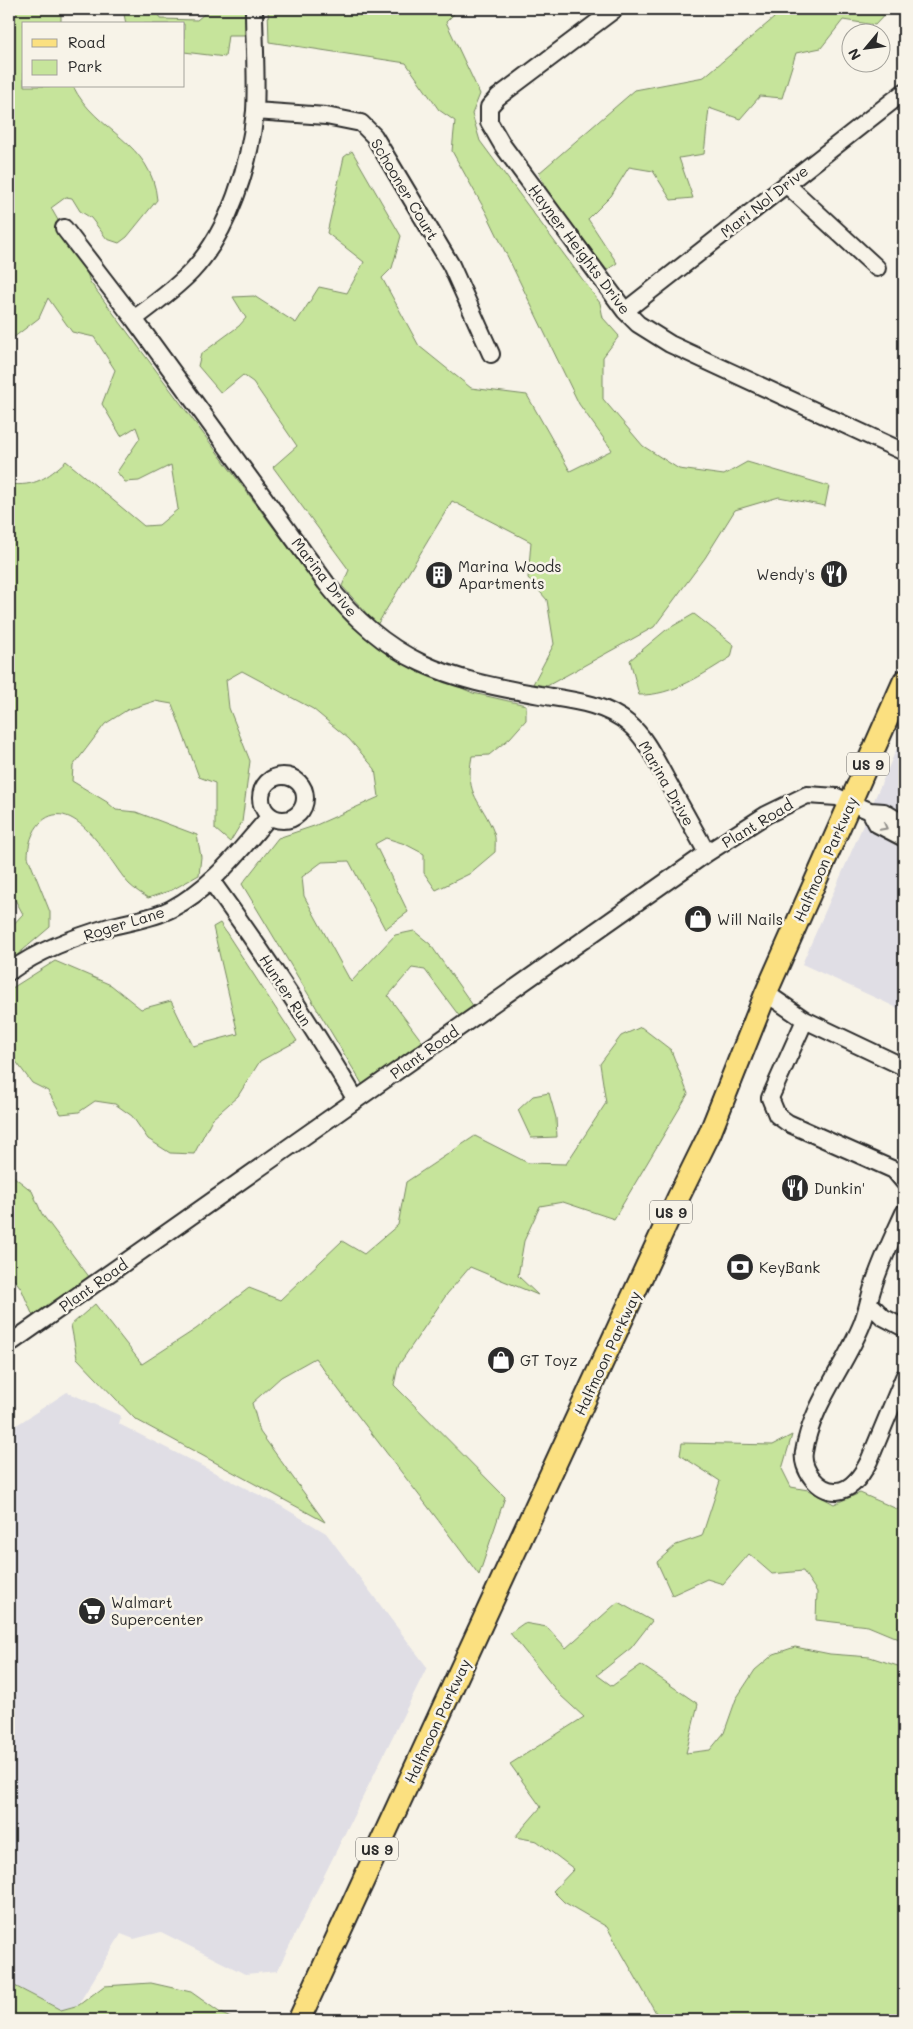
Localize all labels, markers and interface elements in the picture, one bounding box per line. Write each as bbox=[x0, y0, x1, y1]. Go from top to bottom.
legend bbox=[22, 22, 185, 88]
north arrow bbox=[840, 22, 890, 72]
text: Road bbox=[68, 32, 105, 52]
text: N bbox=[843, 45, 865, 64]
text: Park bbox=[68, 56, 102, 76]
street label: Schooner Court bbox=[367, 134, 443, 244]
street label: Mari Nol Drive bbox=[716, 160, 812, 242]
street label: Hayner Heights Drive bbox=[525, 180, 635, 318]
street label: Marina Drive bbox=[288, 533, 362, 621]
place label: Marina Woods Apartments bbox=[458, 556, 562, 593]
restaurant icon: Wendy's bbox=[819, 559, 849, 589]
building icon: Marina Woods Apartments bbox=[424, 560, 454, 590]
place label: Wendy's bbox=[756, 564, 815, 584]
street label: Marina Drive bbox=[634, 737, 700, 829]
road number: US 9 bbox=[847, 752, 889, 776]
street label: Halfmoon Parkway bbox=[788, 793, 862, 925]
street label: Plant Road bbox=[718, 794, 796, 852]
one-way arrow bbox=[879, 821, 888, 831]
street label: Roger Lane bbox=[81, 901, 167, 945]
shop icon: Will Nails bbox=[683, 904, 713, 934]
place label: Will Nails bbox=[717, 909, 783, 929]
street label: Hunter Run bbox=[255, 950, 317, 1030]
street label: Plant Road bbox=[386, 1021, 462, 1083]
restaurant icon: Dunkin' bbox=[780, 1173, 810, 1203]
place label: Dunkin' bbox=[814, 1178, 865, 1198]
road number: US 9 bbox=[650, 1200, 692, 1224]
bank icon: KeyBank bbox=[725, 1252, 755, 1282]
street label: Plant Road bbox=[55, 1254, 131, 1316]
place label: KeyBank bbox=[759, 1257, 820, 1277]
street label: Halfmoon Parkway bbox=[569, 1287, 645, 1419]
shop icon: GT Toyz bbox=[486, 1345, 516, 1375]
place label: GT Toyz bbox=[520, 1350, 578, 1370]
place label: Walmart Supercenter bbox=[111, 1592, 204, 1629]
supermarket icon: Walmart Supercenter bbox=[77, 1596, 107, 1626]
street label: Halfmoon Parkway bbox=[399, 1655, 475, 1787]
road number: US 9 bbox=[356, 1838, 398, 1860]

